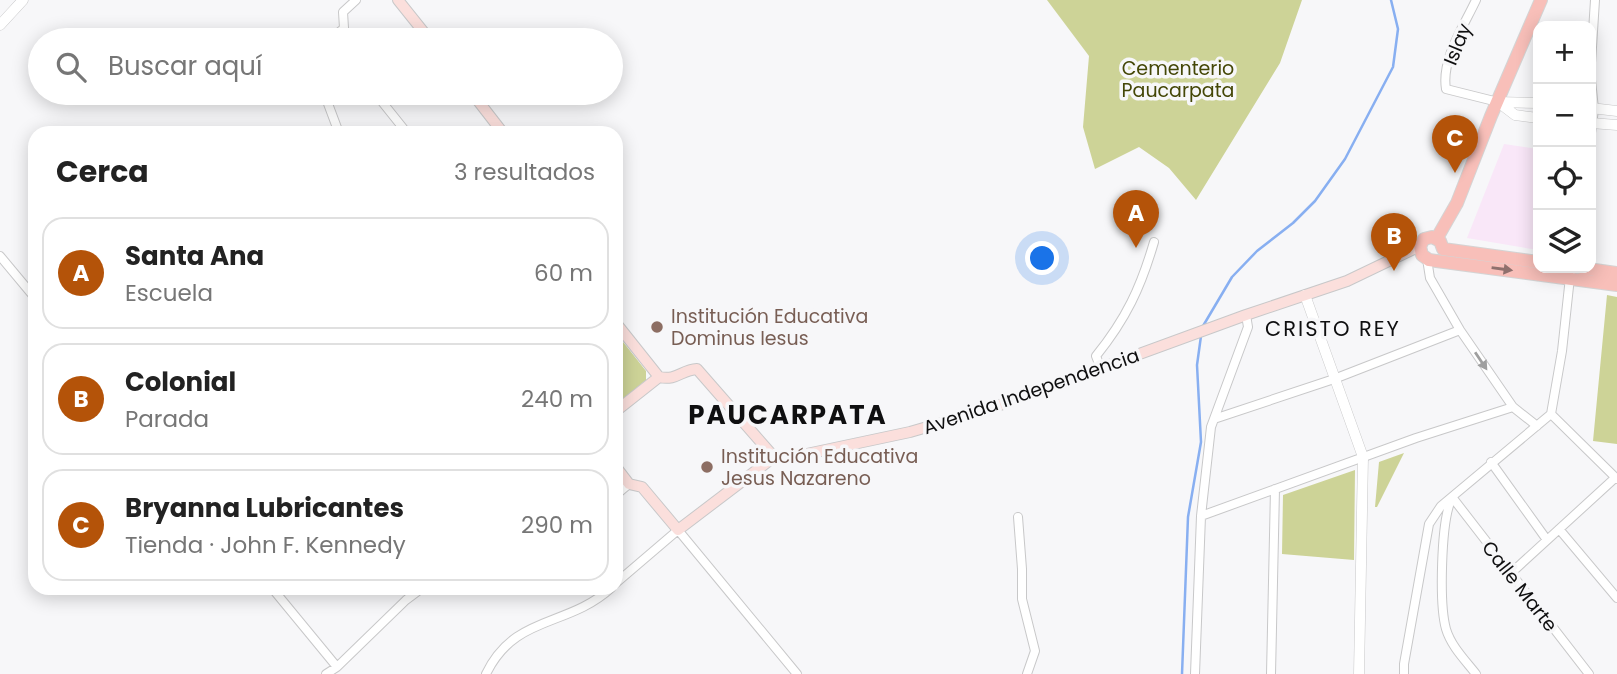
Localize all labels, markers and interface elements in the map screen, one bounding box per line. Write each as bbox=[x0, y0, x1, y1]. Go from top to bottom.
street label: Islay bbox=[1437, 19, 1478, 69]
map controls bbox=[1533, 21, 1596, 273]
button: + bbox=[1533, 21, 1596, 84]
search box bbox=[28, 28, 623, 105]
icon: search bbox=[52, 48, 90, 86]
text: Buscar aquí bbox=[108, 48, 262, 84]
park label: Cementerio Paucarpata bbox=[1122, 55, 1234, 104]
button: − bbox=[1533, 84, 1596, 147]
pin: C bbox=[1432, 115, 1478, 173]
button: locate bbox=[1533, 147, 1596, 210]
text: Cerca bbox=[56, 150, 149, 193]
text: 3 resultados bbox=[454, 156, 595, 188]
pin: A bbox=[1113, 190, 1159, 248]
button: layers bbox=[1533, 210, 1596, 273]
pin: B bbox=[1371, 213, 1417, 271]
text: Santa Ana bbox=[125, 238, 264, 274]
your location bbox=[1025, 241, 1059, 275]
text: A bbox=[73, 257, 89, 289]
text: 60 m bbox=[534, 257, 593, 289]
one-way arrow bbox=[1491, 264, 1513, 275]
text: Escuela bbox=[125, 277, 213, 309]
place label: Institución Educativa Dominus Iesus bbox=[671, 303, 868, 352]
district label: CRISTO REY bbox=[1265, 314, 1401, 343]
marker: Institución Educativa Dominus Iesus bbox=[649, 319, 665, 335]
street label: Avenida Independencia bbox=[919, 342, 1143, 441]
one-way arrow bbox=[1474, 352, 1488, 370]
text: Colonial bbox=[125, 364, 236, 400]
text: B bbox=[73, 383, 89, 415]
text: 240 m bbox=[521, 383, 593, 415]
district label: PAUCARPATA bbox=[688, 397, 888, 433]
text: Parada bbox=[125, 403, 209, 435]
place label: Institución Educativa Jesus Nazareno bbox=[721, 443, 918, 492]
marker: Institución Educativa Jesus Nazareno bbox=[699, 459, 715, 475]
text: Bryanna Lubricantes bbox=[125, 490, 404, 526]
text: C bbox=[72, 509, 90, 541]
text: 290 m bbox=[521, 509, 593, 541]
text: Tienda · John F. Kennedy bbox=[125, 529, 406, 561]
street label: Calle Marte bbox=[1476, 535, 1564, 637]

